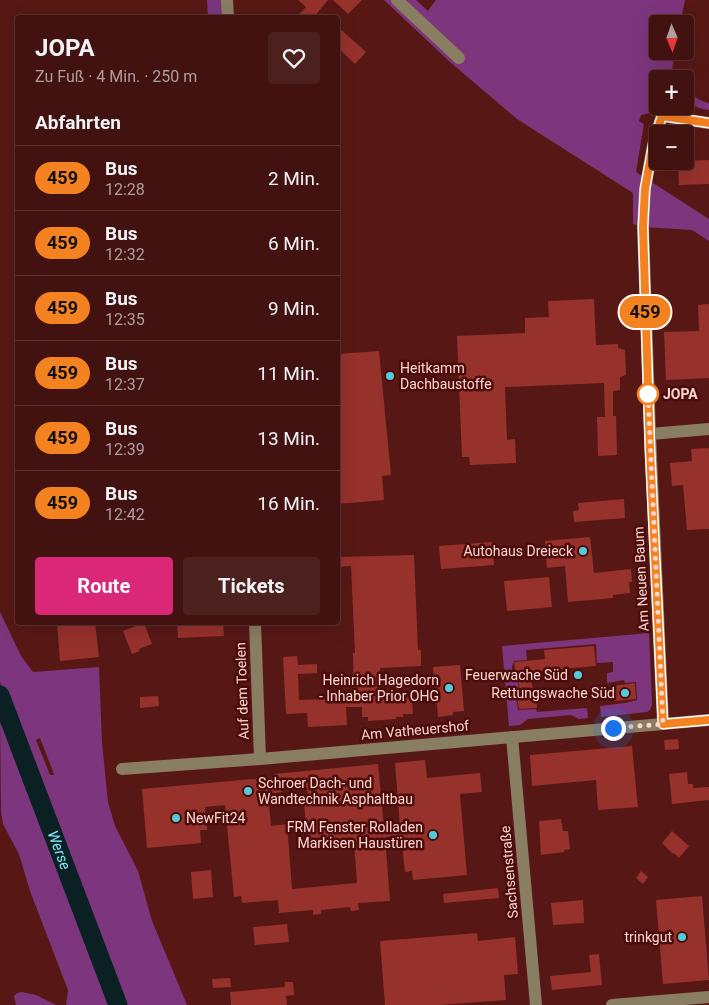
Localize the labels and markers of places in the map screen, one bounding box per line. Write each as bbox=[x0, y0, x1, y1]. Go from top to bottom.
place label: Heitkamm Dachbaustoffe bbox=[400, 360, 492, 392]
marker: Heitkamm Dachbaustoffe bbox=[384, 370, 396, 382]
marker: JOPA bbox=[637, 383, 659, 405]
place label: JOPA bbox=[663, 386, 698, 402]
place label: Autohaus Dreieck bbox=[464, 543, 574, 559]
marker: Autohaus Dreieck bbox=[577, 545, 589, 557]
place label: Feuerwache Süd bbox=[465, 667, 568, 683]
marker: Feuerwache Süd bbox=[572, 669, 584, 681]
place label: Heinrich Hagedorn - Inhaber Prior OHG bbox=[319, 672, 439, 704]
marker: Heinrich Hagedorn - Inhaber Prior OHG bbox=[443, 682, 455, 694]
place label: Rettungswache Süd bbox=[491, 685, 615, 701]
marker: Rettungswache Süd bbox=[619, 687, 631, 699]
place label: Schroer Dach- und Wandtechnik Asphaltbau bbox=[258, 775, 413, 807]
marker: Schroer Dach- und Wandtechnik Asphaltbau bbox=[242, 785, 254, 797]
place label: NewFit24 bbox=[186, 810, 246, 826]
marker: NewFit24 bbox=[170, 812, 182, 824]
place label: FRM Fenster Rolladen Markisen Haustüren bbox=[287, 819, 423, 851]
marker: FRM Fenster Rolladen Markisen Haustüren bbox=[427, 829, 439, 841]
place label: trinkgut bbox=[624, 929, 672, 945]
marker: trinkgut bbox=[676, 931, 688, 943]

